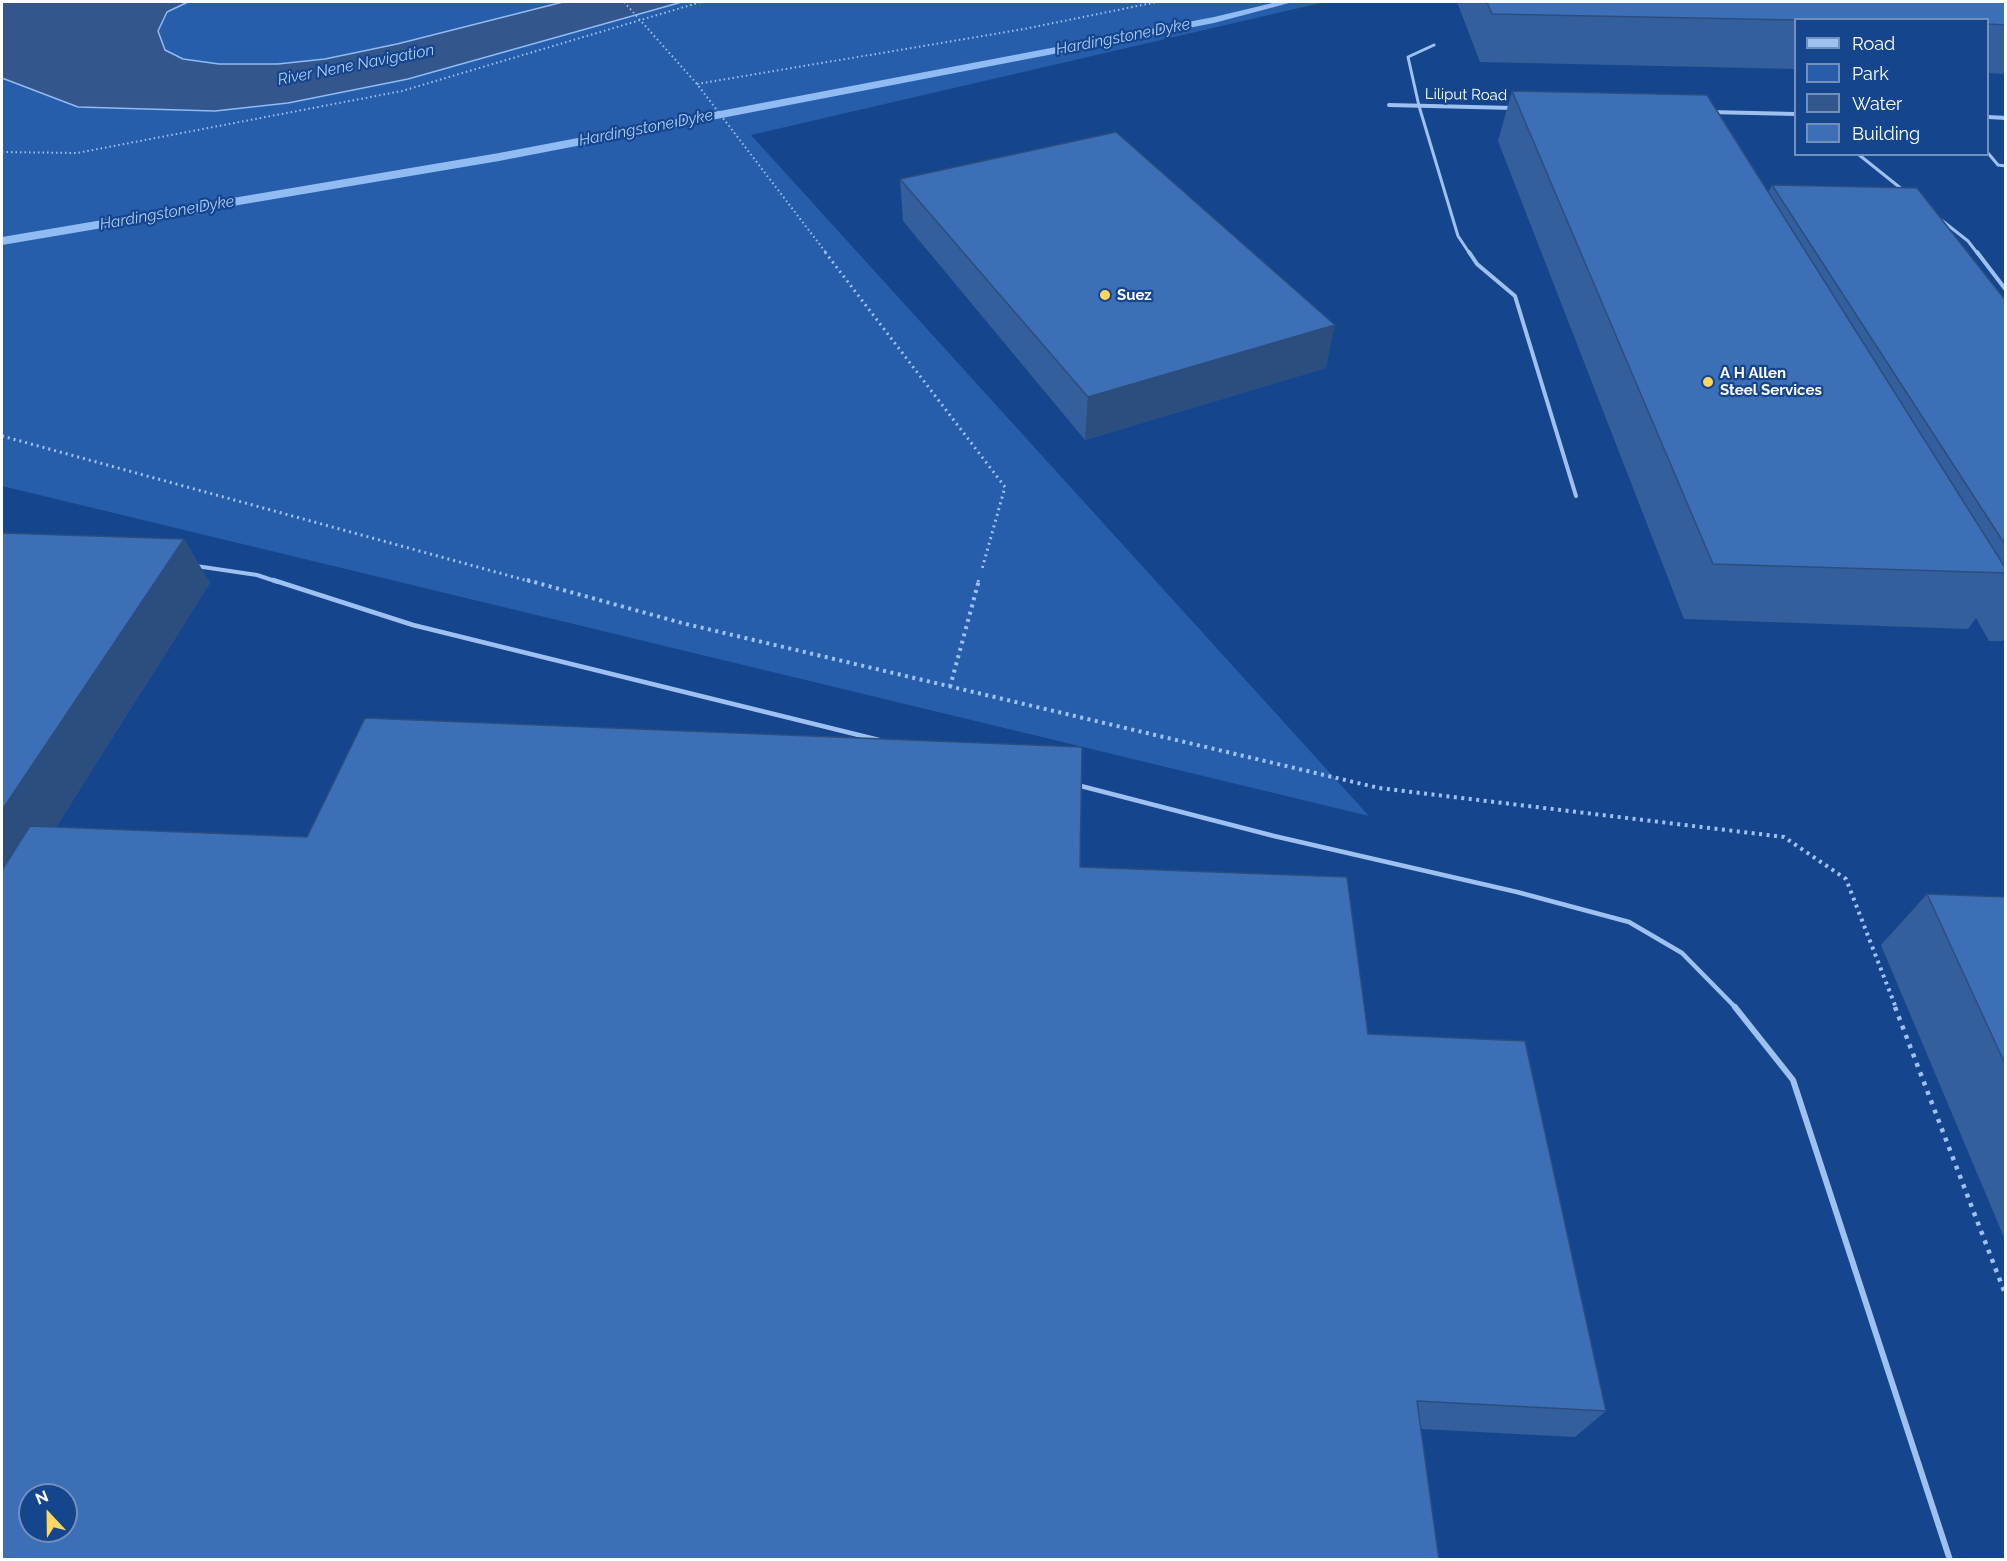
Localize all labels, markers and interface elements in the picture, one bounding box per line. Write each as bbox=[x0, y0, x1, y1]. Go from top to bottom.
water label: Hardingstone Dyke bbox=[1054, 15, 1192, 59]
legend bbox=[1794, 18, 1989, 156]
text: Road bbox=[1852, 33, 1895, 54]
water label: River Nene Navigation bbox=[276, 40, 436, 90]
text: Park bbox=[1852, 63, 1889, 84]
street label: Liliput Road bbox=[1425, 85, 1507, 105]
text: Water bbox=[1852, 93, 1902, 114]
water label: Hardingstone Dyke bbox=[577, 106, 715, 150]
text: Building bbox=[1852, 123, 1920, 144]
water label: Hardingstone Dyke bbox=[98, 192, 236, 234]
place label: Suez bbox=[1117, 286, 1152, 304]
marker: Suez bbox=[1098, 288, 1112, 302]
place label: A H Allen Steel Services bbox=[1720, 364, 1822, 399]
marker: A H Allen Steel Services bbox=[1701, 375, 1715, 389]
north arrow bbox=[18, 1483, 78, 1543]
text: N bbox=[33, 1487, 51, 1509]

